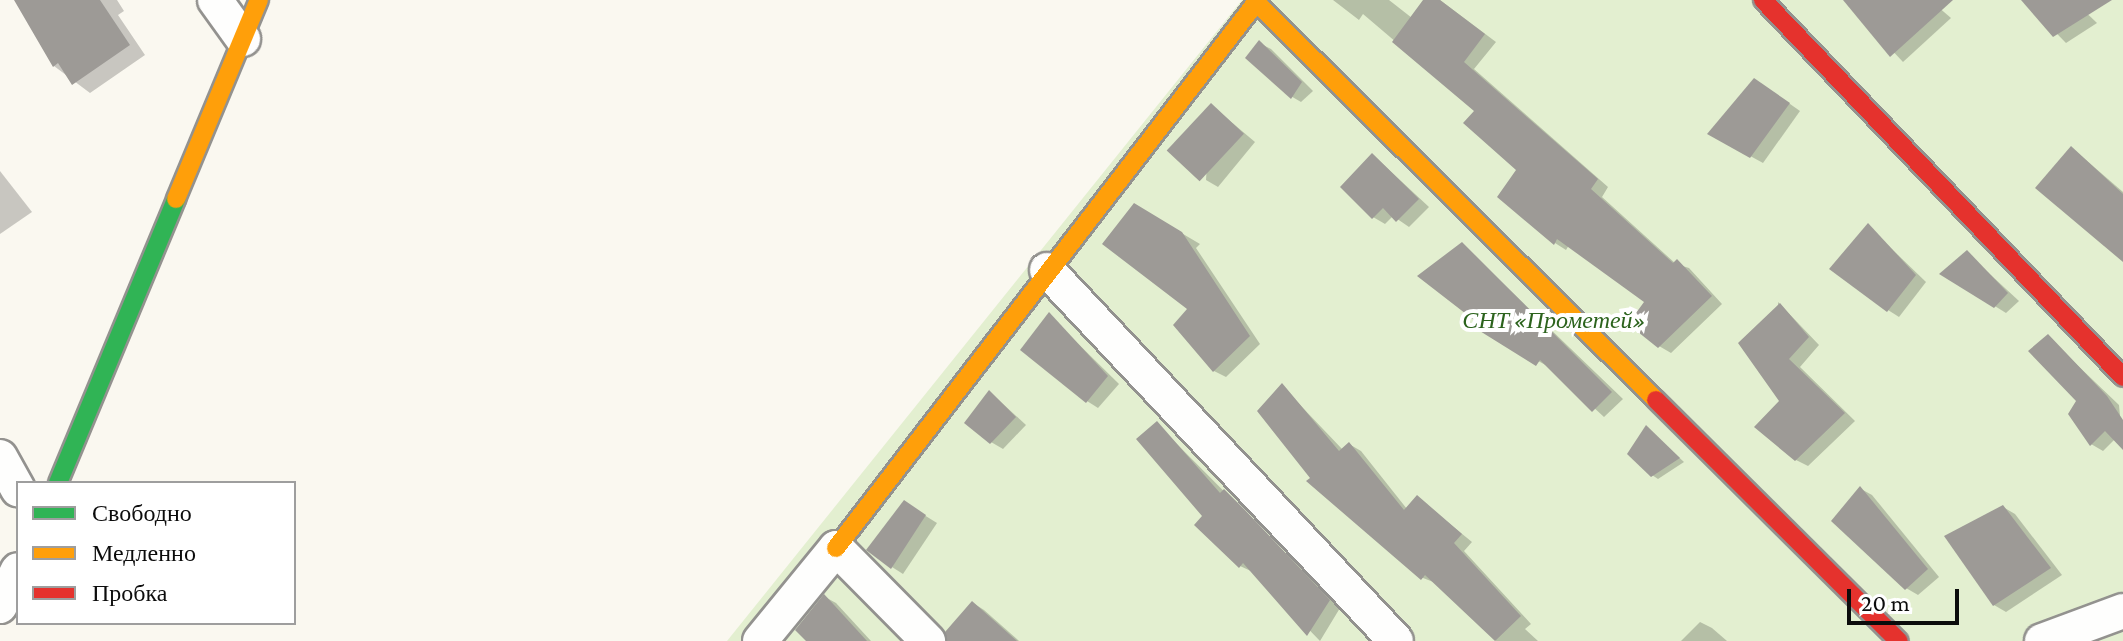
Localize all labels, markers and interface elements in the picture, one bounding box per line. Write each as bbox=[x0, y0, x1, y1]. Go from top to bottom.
park label: СНТ «Прометей» bbox=[1462, 306, 1646, 334]
legend bbox=[16, 481, 296, 625]
text: Свободно bbox=[92, 499, 192, 526]
text: Медленно bbox=[92, 539, 196, 566]
scale bar bbox=[1851, 573, 1963, 623]
text: Пробка bbox=[92, 579, 168, 606]
text: 20 m bbox=[1861, 589, 1910, 616]

